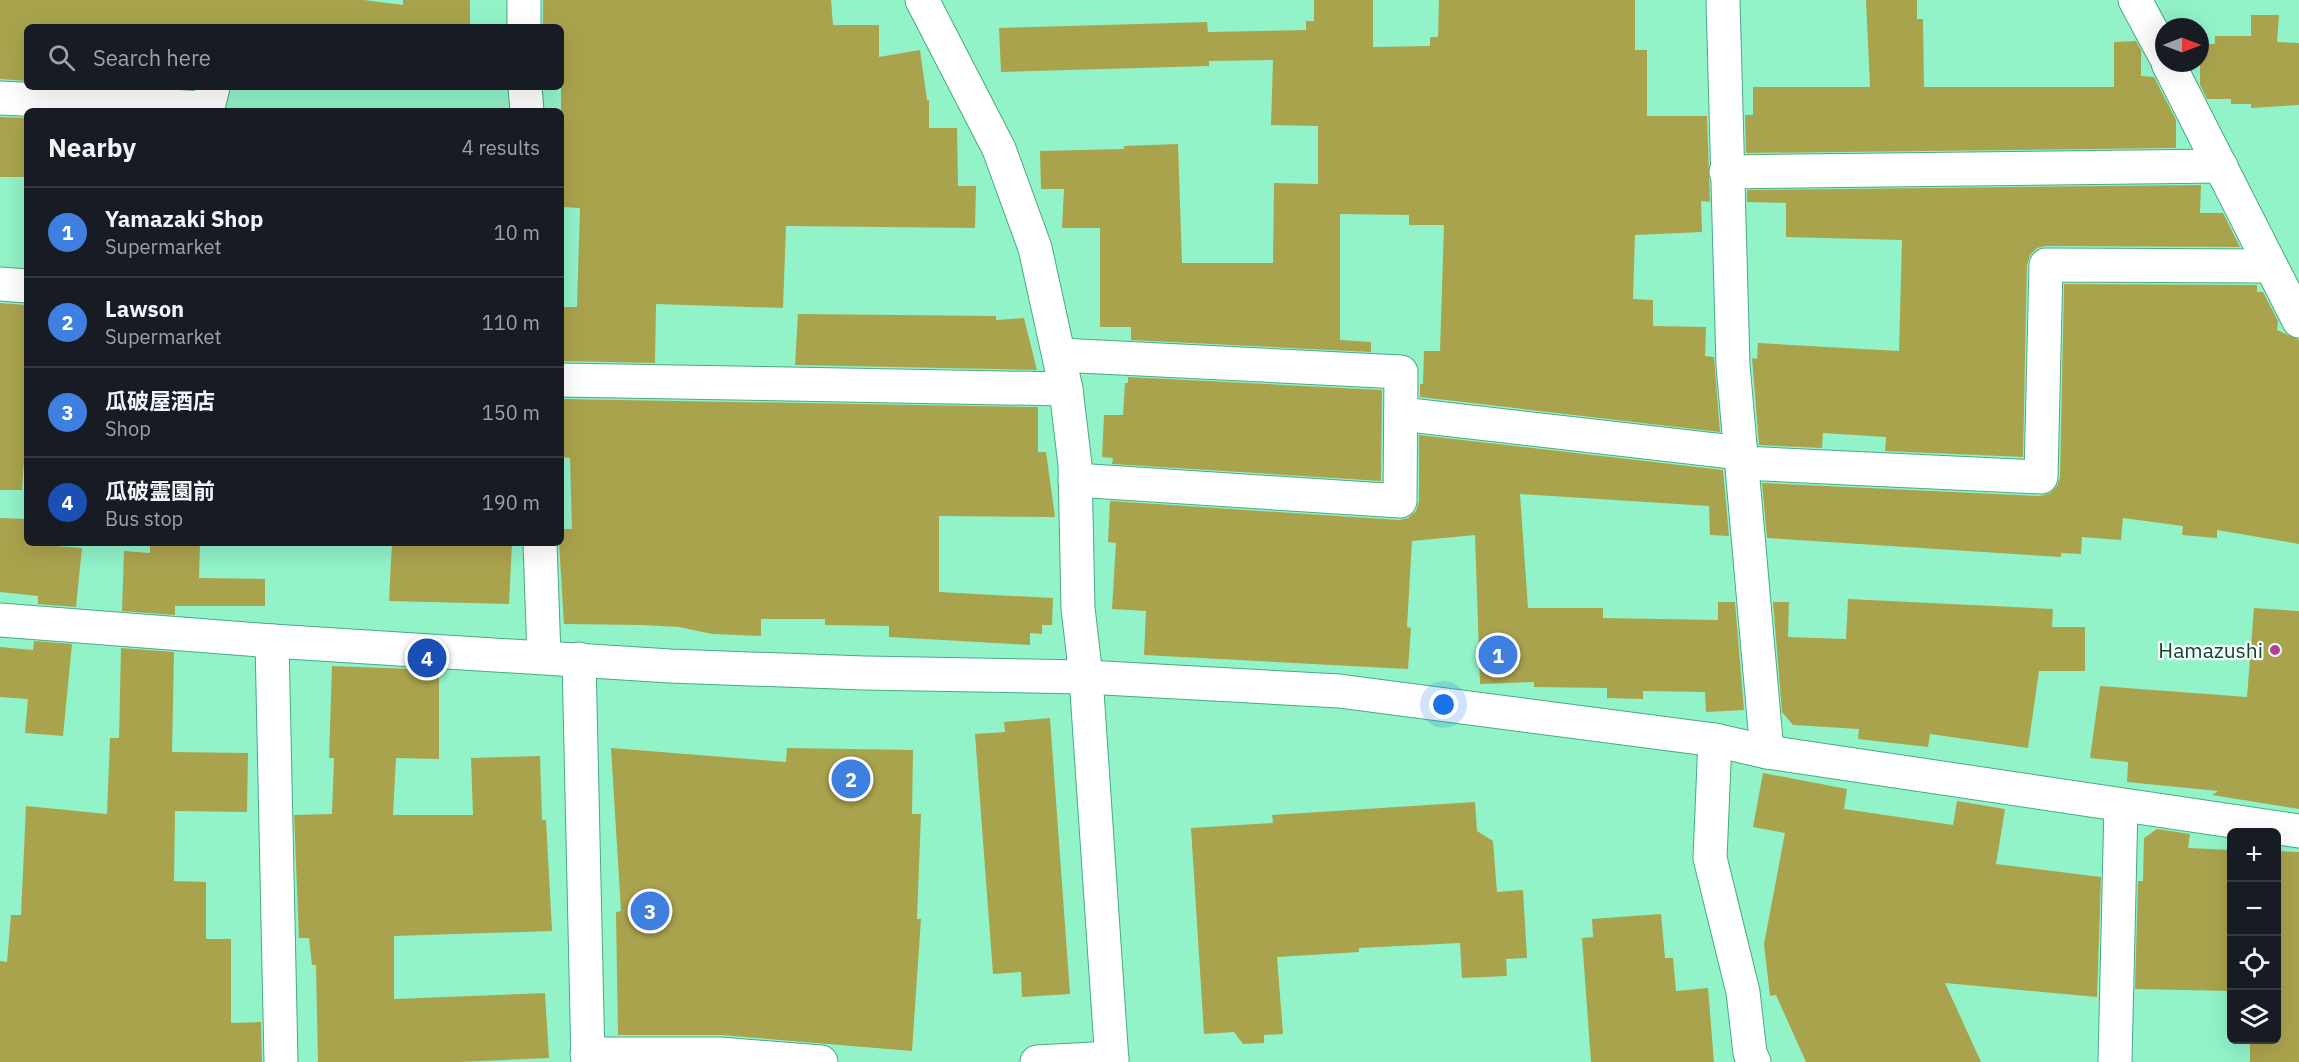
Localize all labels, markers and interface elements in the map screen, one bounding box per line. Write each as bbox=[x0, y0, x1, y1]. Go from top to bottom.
north arrow bbox=[2155, 18, 2209, 72]
search box bbox=[24, 24, 564, 90]
icon: search bbox=[45, 41, 78, 74]
text: Search here bbox=[93, 43, 211, 72]
text: Nearby bbox=[48, 130, 136, 164]
text: 4 results bbox=[462, 134, 540, 161]
text: Yamazaki Shop bbox=[105, 204, 263, 233]
text: 1 bbox=[62, 219, 74, 246]
text: 10 m bbox=[494, 219, 540, 246]
text: Supermarket bbox=[105, 233, 222, 260]
text: Lawson bbox=[105, 294, 184, 323]
text: 2 bbox=[62, 309, 74, 336]
text: 110 m bbox=[482, 309, 540, 336]
text: Supermarket bbox=[105, 323, 222, 350]
text: 瓜破屋酒店 bbox=[105, 386, 215, 415]
text: 3 bbox=[62, 399, 74, 426]
text: 150 m bbox=[482, 399, 540, 426]
text: Shop bbox=[105, 415, 151, 442]
text: 瓜破霊園前 bbox=[105, 476, 215, 505]
text: 4 bbox=[62, 489, 74, 516]
text: 190 m bbox=[482, 489, 540, 516]
text: Bus stop bbox=[105, 505, 183, 532]
pin: 1 bbox=[1478, 632, 1518, 678]
pin: 4 bbox=[408, 636, 446, 680]
place label: Hamazushi bbox=[2158, 636, 2263, 664]
marker: Hamazushi bbox=[2268, 643, 2282, 657]
your location bbox=[1429, 690, 1458, 719]
pin: 2 bbox=[832, 756, 870, 802]
map controls bbox=[2227, 828, 2281, 1044]
button: + bbox=[2227, 828, 2281, 882]
button: − bbox=[2227, 882, 2281, 936]
pin: 3 bbox=[630, 888, 670, 934]
button: locate bbox=[2227, 936, 2281, 990]
button: layers bbox=[2227, 990, 2281, 1044]

